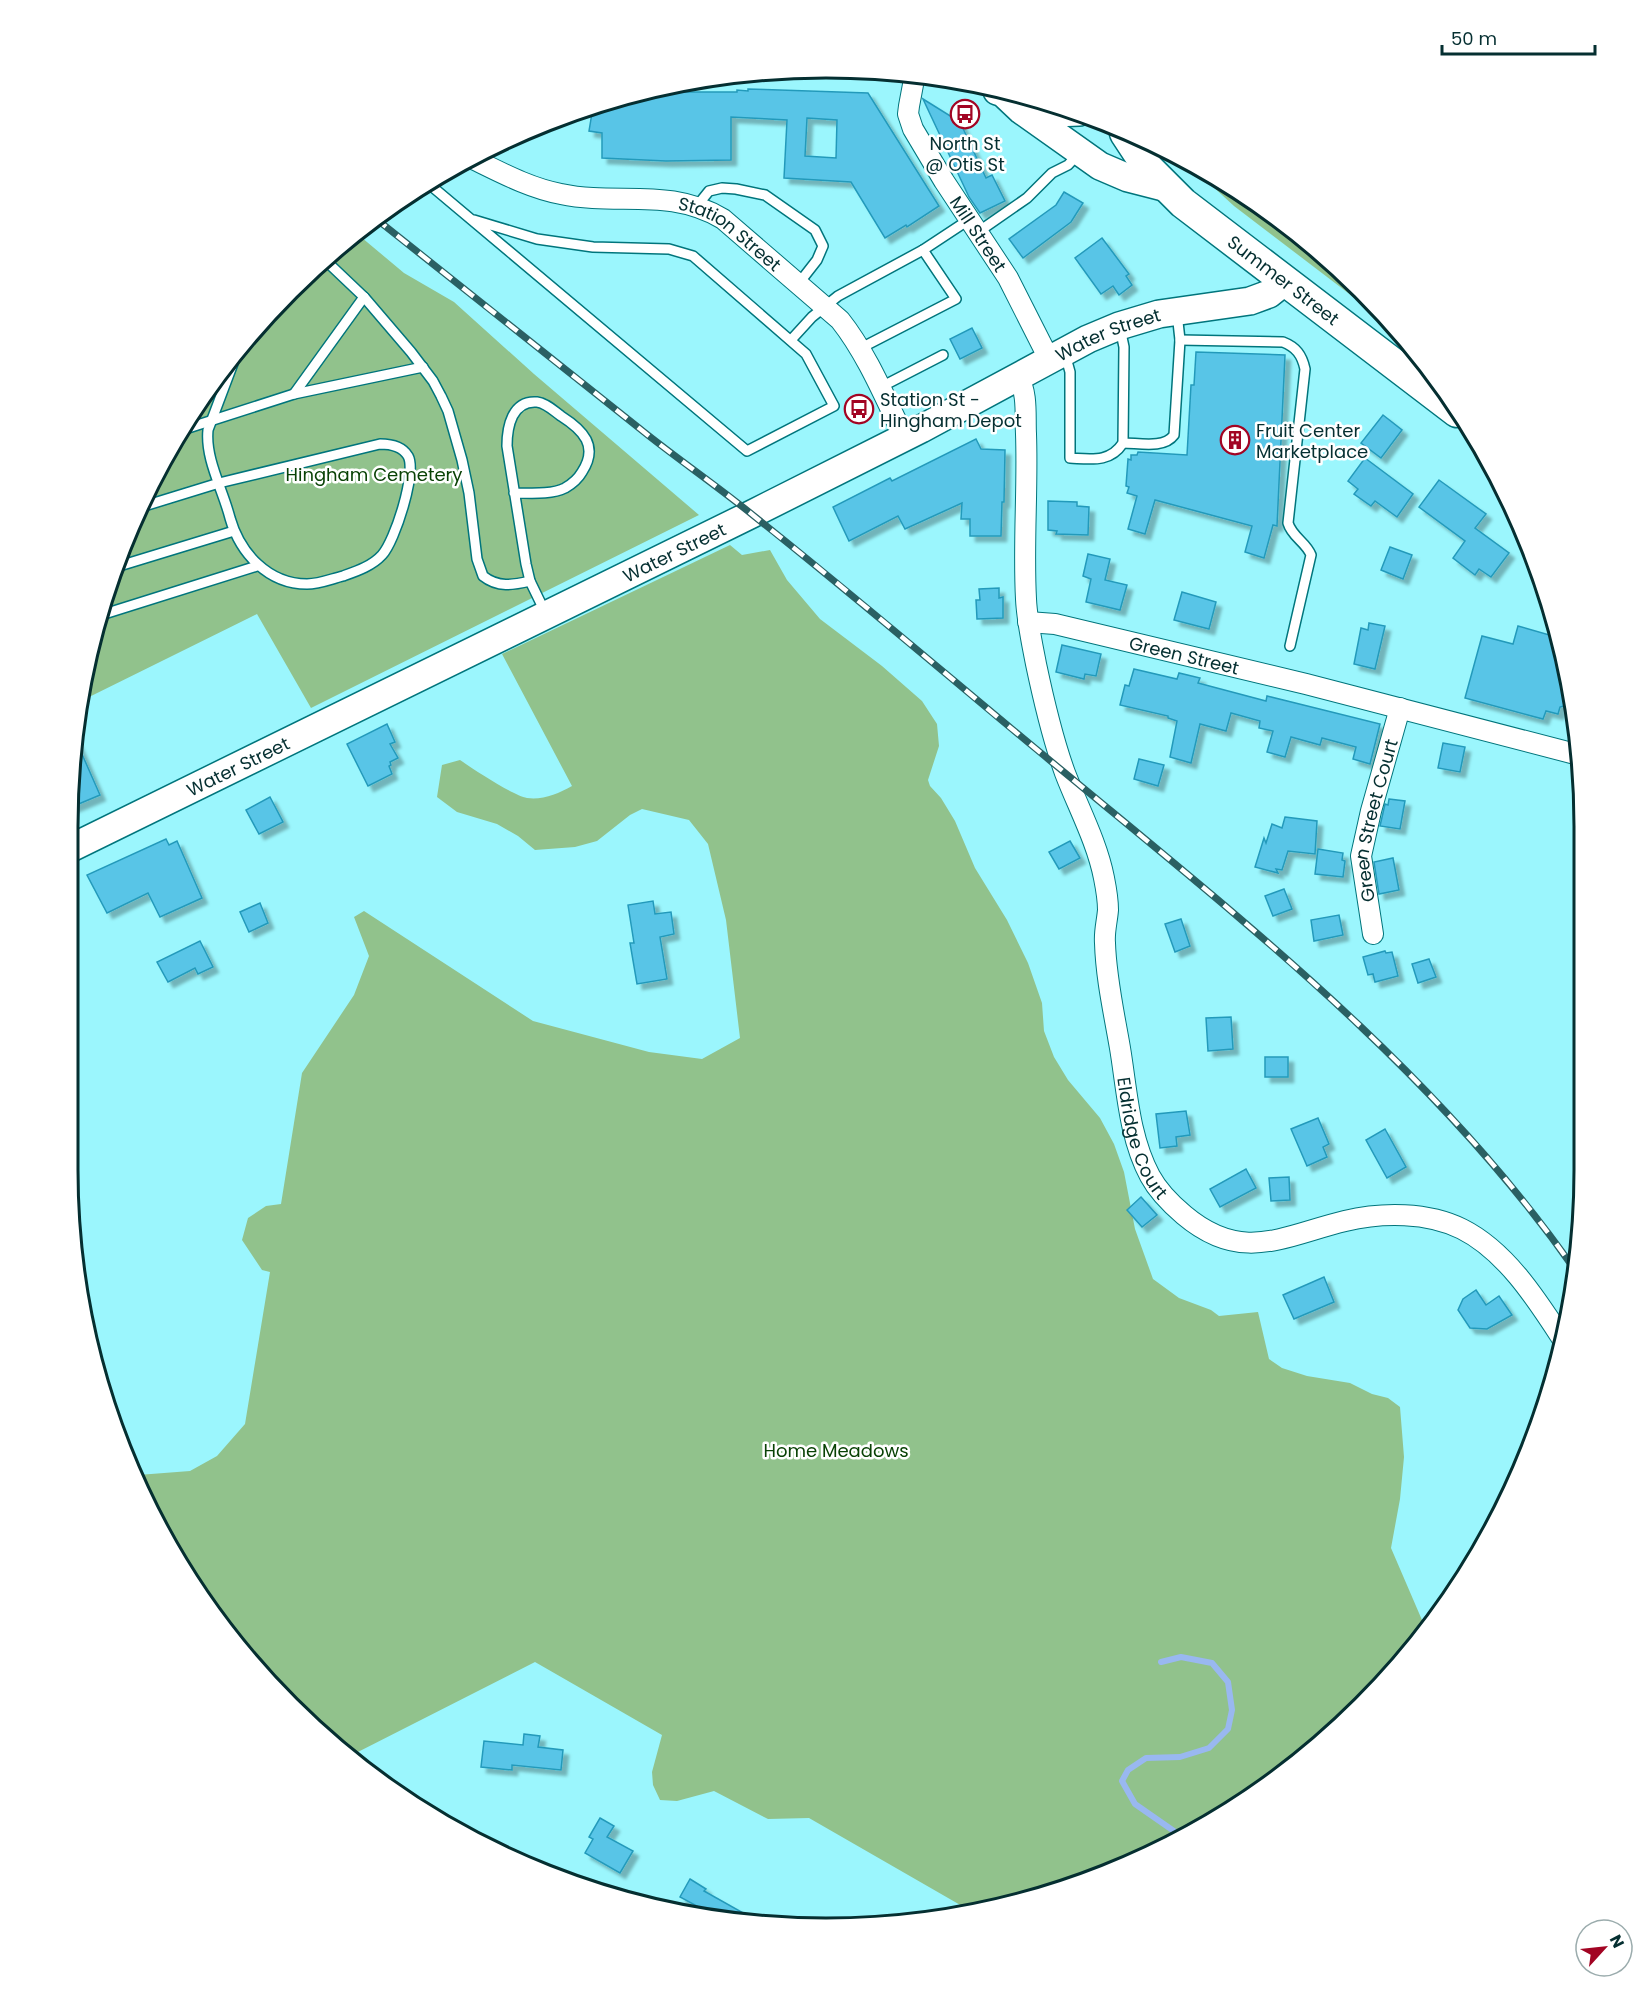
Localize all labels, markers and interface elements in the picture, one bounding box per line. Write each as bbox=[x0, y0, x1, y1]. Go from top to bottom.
scale bar bbox=[1442, 18, 1595, 56]
text: 50 m bbox=[1451, 26, 1497, 51]
bus stop icon: North St @ Otis St bbox=[949, 98, 981, 130]
place label: North St @ Otis St bbox=[925, 131, 1005, 177]
street label: Station Street bbox=[676, 190, 787, 277]
street label: Mill Street bbox=[944, 191, 1013, 277]
street label: Summer Street bbox=[1223, 229, 1345, 331]
street label: Water Street bbox=[1051, 302, 1163, 367]
place label: Station St - Hingham Depot bbox=[880, 387, 1022, 433]
bus stop icon: Station St - Hingham Depot bbox=[843, 393, 875, 425]
place label: Fruit Center Marketplace bbox=[1256, 418, 1368, 464]
building icon: Fruit Center Marketplace bbox=[1219, 424, 1251, 456]
park label: Hingham Cemetery bbox=[286, 462, 462, 487]
street label: Water Street bbox=[618, 516, 730, 588]
street label: Green Street bbox=[1127, 630, 1242, 680]
street label: Water Street bbox=[182, 730, 293, 802]
street label: Green Street Court bbox=[1348, 736, 1403, 904]
street label: Eldridge Court bbox=[1112, 1075, 1174, 1204]
park label: Home Meadows bbox=[763, 1438, 909, 1463]
north arrow bbox=[1574, 1918, 1634, 1978]
text: N bbox=[1604, 1931, 1630, 1952]

